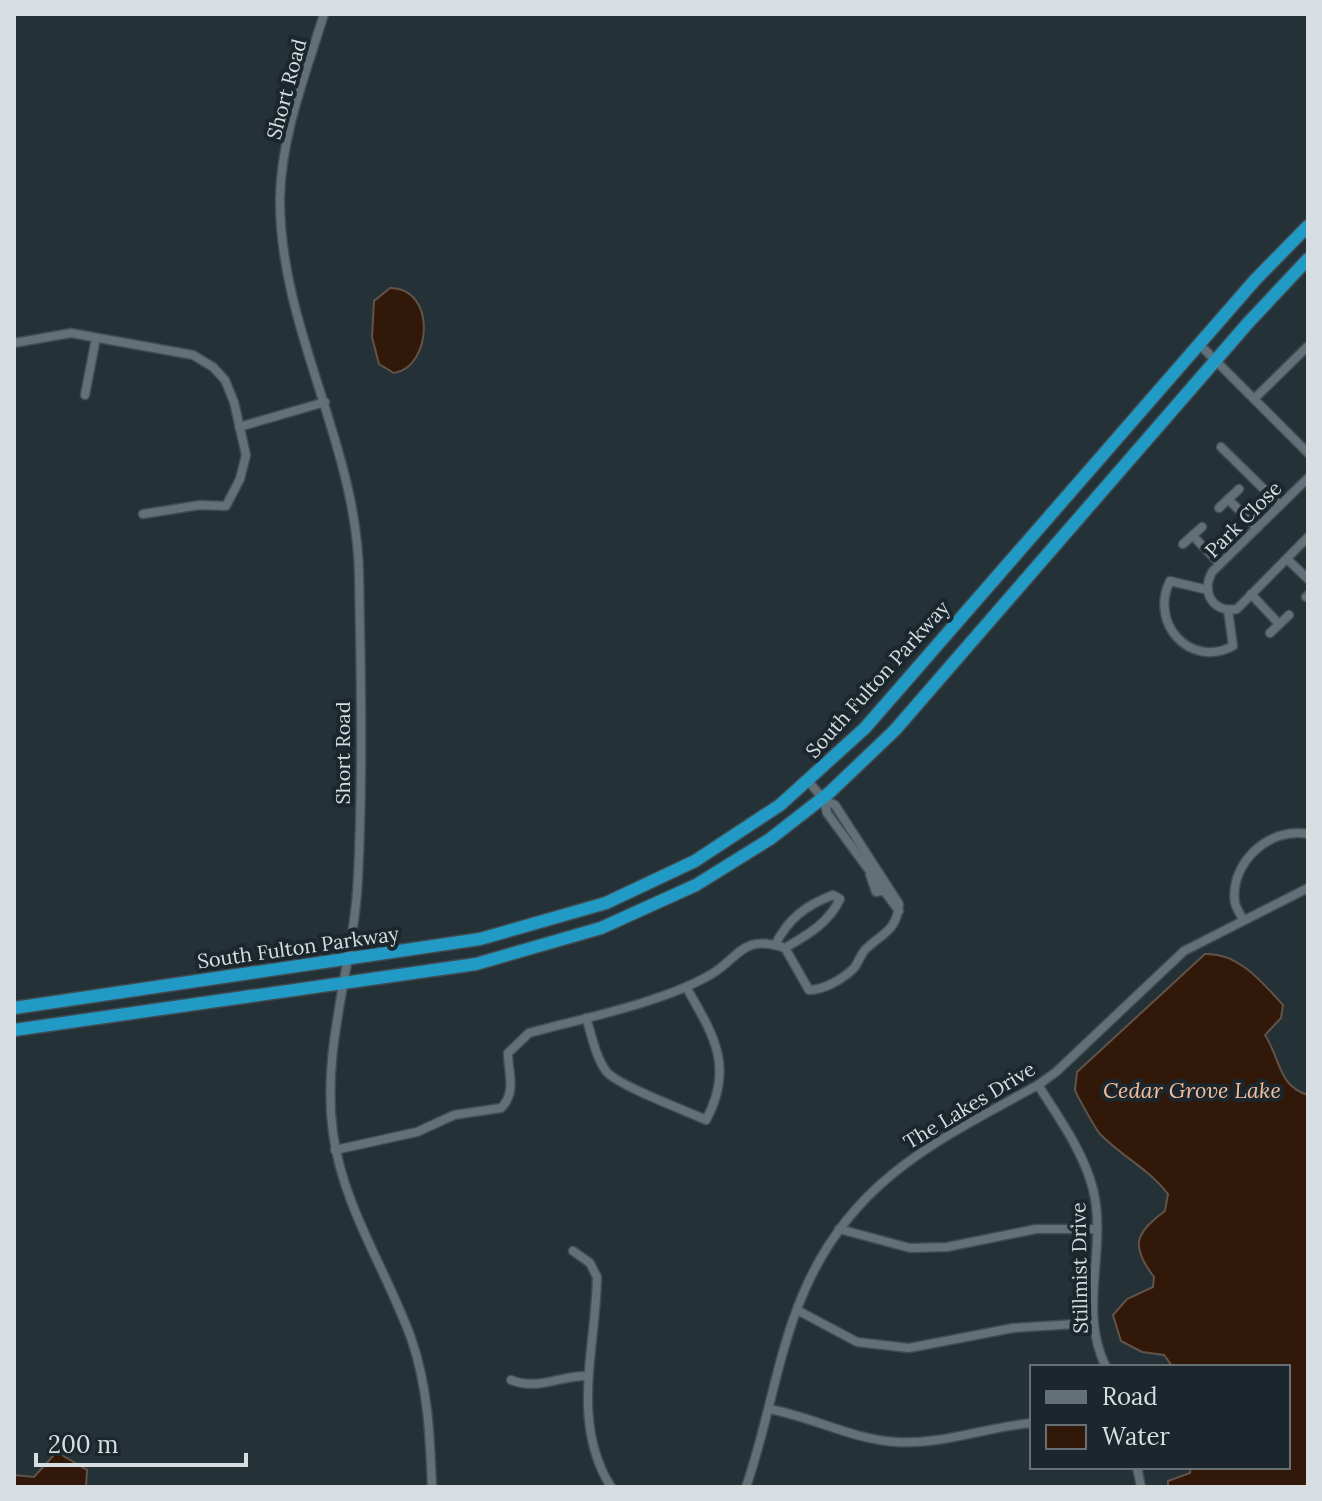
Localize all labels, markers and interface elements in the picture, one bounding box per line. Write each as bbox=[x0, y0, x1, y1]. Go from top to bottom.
street label: Short Road bbox=[261, 36, 311, 142]
street label: Park Close bbox=[1199, 475, 1287, 563]
street label: South Fulton Parkway bbox=[800, 595, 955, 763]
street label: Short Road bbox=[330, 701, 355, 805]
street label: South Fulton Parkway bbox=[196, 920, 401, 974]
street label: The Lakes Drive bbox=[899, 1056, 1040, 1154]
water label: Cedar Grove Lake bbox=[1103, 1076, 1281, 1104]
street label: Stillmist Drive bbox=[1065, 1202, 1093, 1334]
legend bbox=[1030, 1365, 1290, 1469]
text: Road bbox=[1102, 1381, 1158, 1412]
scale bar bbox=[36, 1417, 246, 1467]
text: Water bbox=[1102, 1421, 1170, 1452]
text: 200 m bbox=[48, 1429, 118, 1460]

